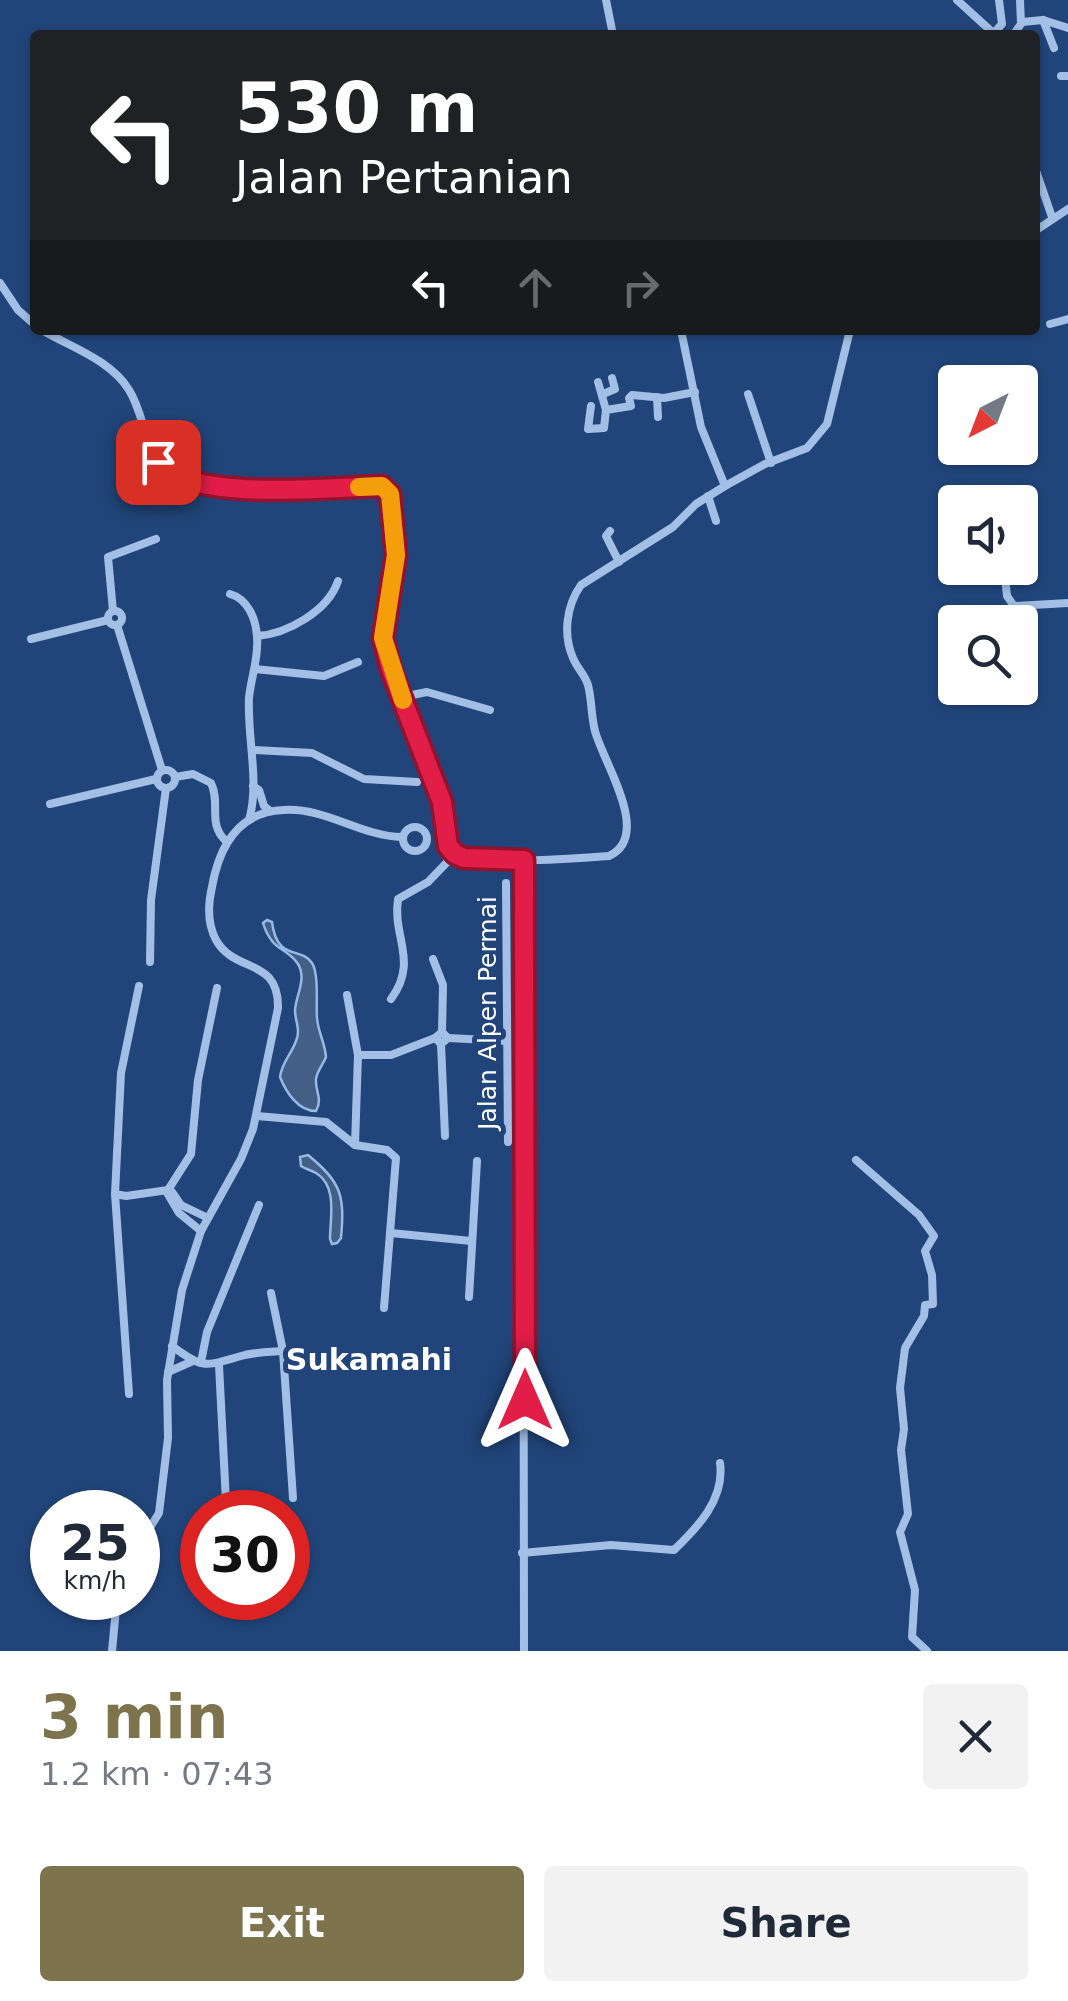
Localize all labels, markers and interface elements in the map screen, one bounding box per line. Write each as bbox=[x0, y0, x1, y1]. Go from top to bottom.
text: 530 m bbox=[235, 67, 478, 149]
icon: left bbox=[70, 70, 200, 200]
text: Jalan Pertanian bbox=[235, 151, 573, 204]
icon: left bbox=[403, 260, 458, 315]
icon: ahead bbox=[508, 260, 563, 315]
icon: right bbox=[613, 260, 668, 315]
north arrow bbox=[938, 365, 1038, 465]
map controls bbox=[938, 365, 1038, 705]
pin bbox=[116, 420, 201, 505]
icon: arrive bbox=[131, 435, 186, 490]
button: sound bbox=[938, 485, 1038, 585]
button: search bbox=[938, 605, 1038, 705]
street label: Jalan Alpen Permai bbox=[473, 896, 502, 1132]
district label: Sukamahi bbox=[286, 1342, 452, 1377]
position arrow bbox=[473, 1348, 577, 1452]
speed limit sign: 30 bbox=[180, 1490, 310, 1620]
text: 25 bbox=[60, 1514, 130, 1572]
text: km/h bbox=[63, 1566, 127, 1595]
text: 3 min bbox=[40, 1682, 228, 1752]
button: close bbox=[923, 1684, 1028, 1789]
text: 1.2 km · 07:43 bbox=[40, 1755, 274, 1793]
button: Exit bbox=[40, 1866, 524, 1981]
button: Share bbox=[544, 1866, 1028, 1981]

